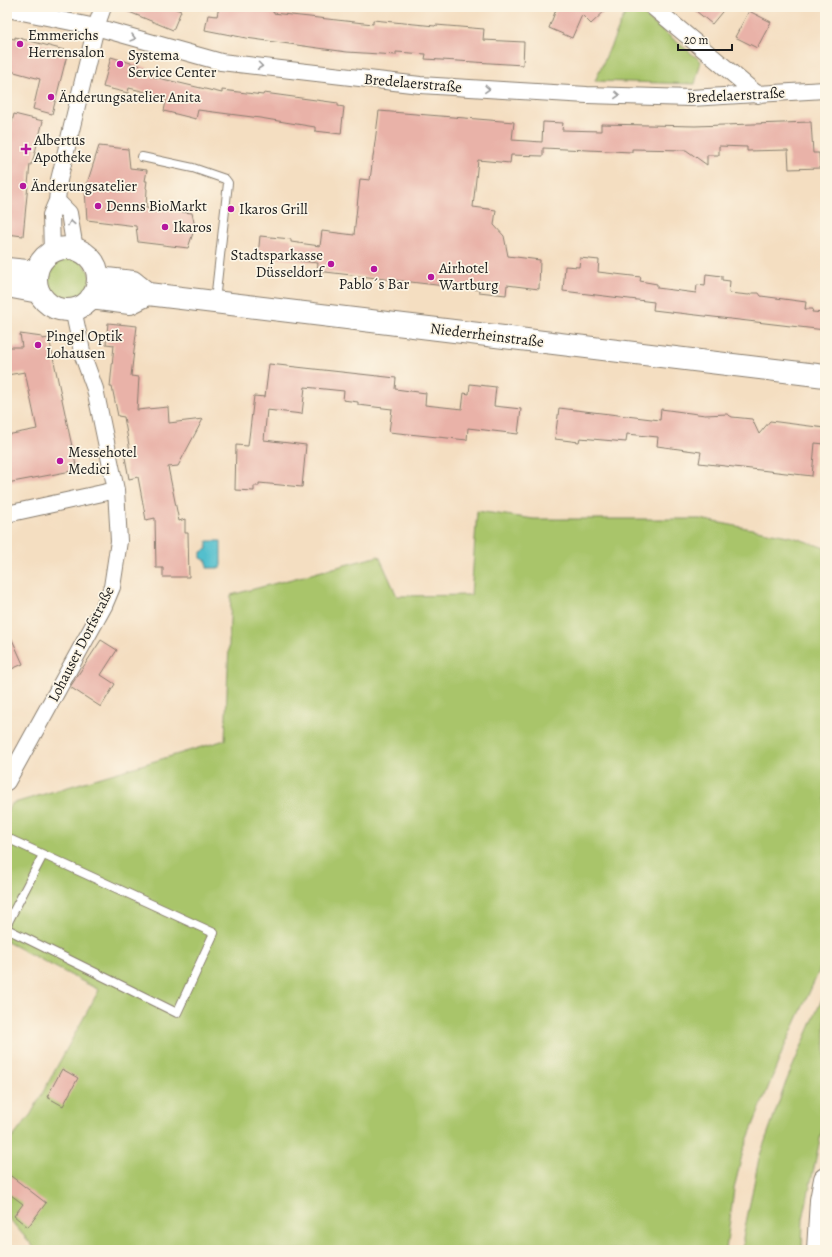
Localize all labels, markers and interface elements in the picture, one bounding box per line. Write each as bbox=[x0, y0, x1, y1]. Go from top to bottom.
place label: Emmerichs Herrensalon bbox=[28, 25, 104, 62]
scale bar bbox=[678, 26, 732, 52]
text: 20 m bbox=[684, 32, 708, 48]
one-way arrow bbox=[130, 33, 137, 42]
marker: Emmerichs Herrensalon bbox=[15, 39, 25, 49]
place label: Systema Service Center bbox=[128, 45, 217, 82]
marker: Systema Service Center bbox=[115, 59, 125, 69]
one-way arrow bbox=[257, 62, 263, 71]
street label: Bredelaerstraße bbox=[363, 69, 463, 97]
street label: Bredelaerstraße bbox=[686, 82, 786, 108]
one-way arrow bbox=[484, 85, 490, 93]
place label: Änderungsatelier Anita bbox=[58, 87, 201, 107]
one-way arrow bbox=[614, 91, 620, 100]
marker: Änderungsatelier Anita bbox=[46, 92, 56, 102]
place label: Albertus Apotheke bbox=[33, 130, 92, 167]
marker: Albertus Apotheke bbox=[21, 144, 31, 154]
place label: Änderungsatelier bbox=[30, 176, 137, 196]
marker: Änderungsatelier bbox=[18, 181, 28, 191]
place label: Denns BioMarkt bbox=[106, 196, 207, 216]
place label: Ikaros Grill bbox=[239, 199, 308, 219]
marker: Denns BioMarkt bbox=[93, 201, 103, 211]
marker: Ikaros Grill bbox=[226, 204, 236, 214]
place label: Ikaros bbox=[173, 217, 212, 237]
one-way arrow bbox=[67, 220, 75, 226]
marker: Ikaros bbox=[160, 222, 170, 232]
place label: Stadtsparkasse Düsseldorf bbox=[230, 245, 325, 282]
place label: Airhotel Wartburg bbox=[438, 258, 499, 295]
marker: Stadtsparkasse Düsseldorf bbox=[326, 259, 336, 269]
marker: Pablo´s Bar bbox=[369, 264, 379, 274]
marker: Airhotel Wartburg bbox=[426, 272, 436, 282]
place label: Pablo´s Bar bbox=[339, 274, 409, 294]
street label: Niederrheinstraße bbox=[429, 318, 545, 352]
place label: Pingel Optik Lohausen bbox=[46, 326, 123, 363]
marker: Pingel Optik Lohausen bbox=[33, 340, 43, 350]
place label: Messehotel Medici bbox=[68, 442, 137, 479]
marker: Messehotel Medici bbox=[55, 456, 65, 466]
street label: Lohauser Dorfstraße bbox=[43, 582, 119, 705]

